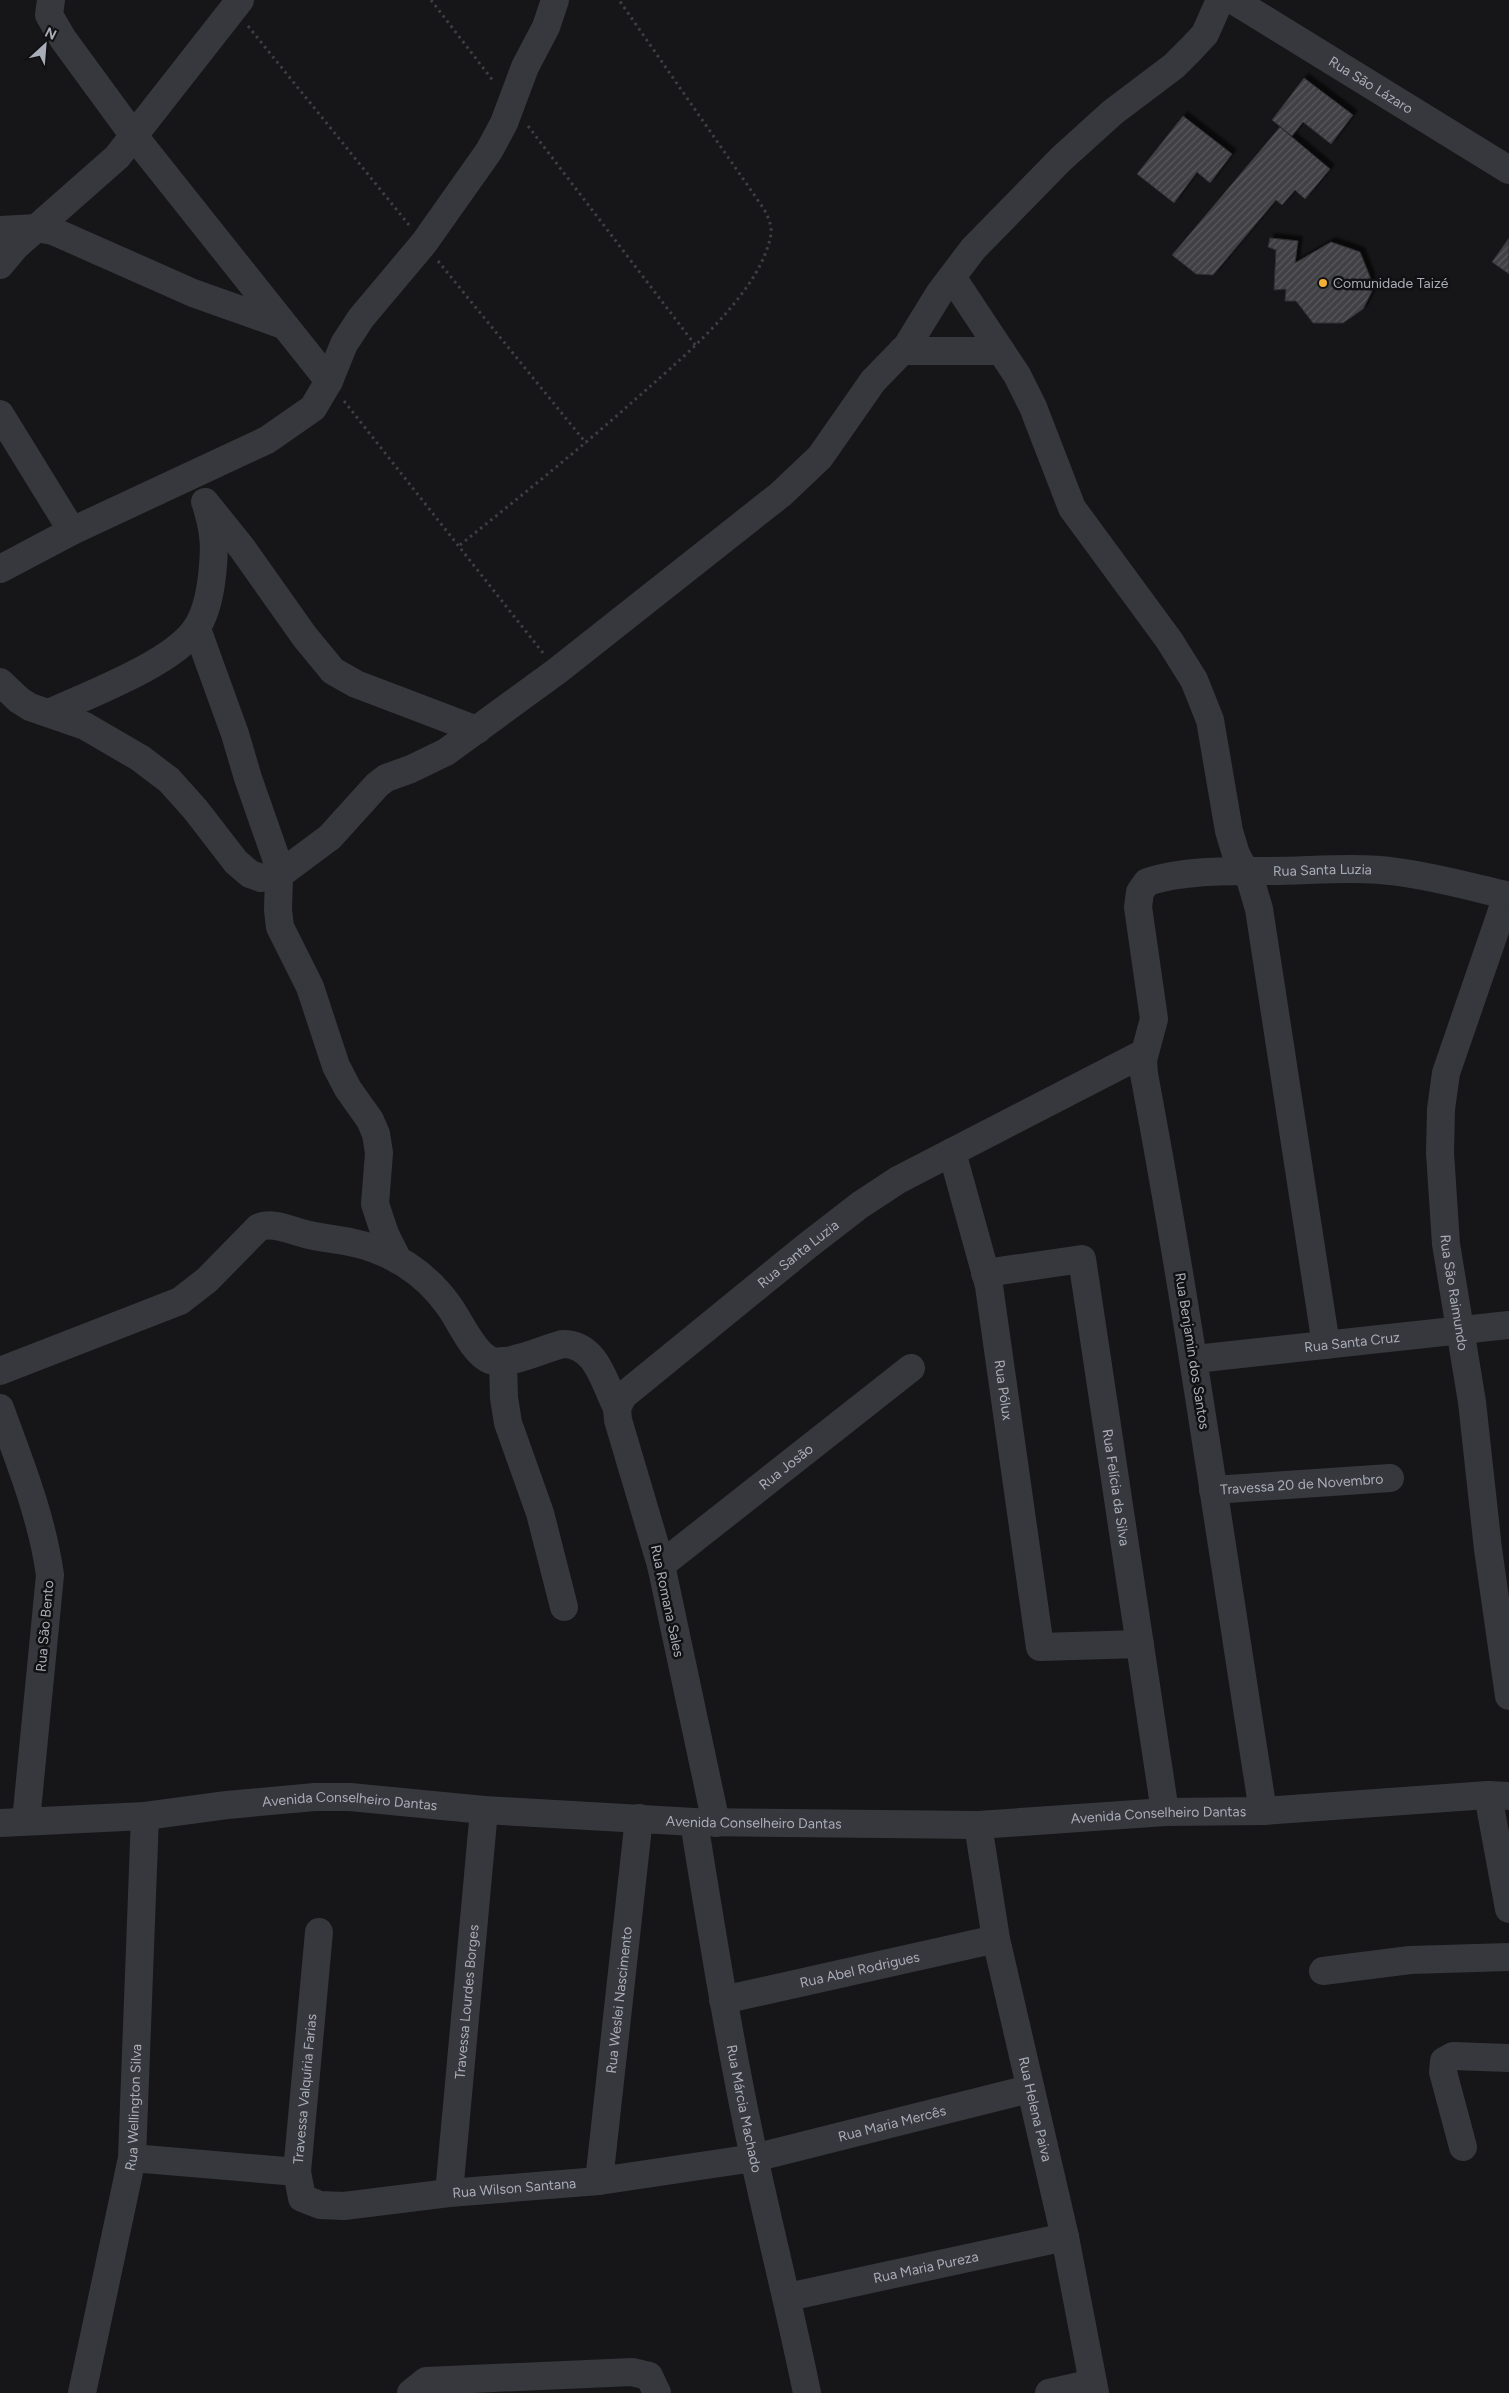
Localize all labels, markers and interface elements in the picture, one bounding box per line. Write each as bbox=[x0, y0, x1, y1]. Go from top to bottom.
north arrow bbox=[20, 20, 70, 70]
text: N bbox=[42, 24, 59, 44]
street label: Rua São Lázaro bbox=[1326, 53, 1416, 117]
place label: Comunidade Taizé bbox=[1333, 275, 1449, 292]
marker: Comunidade Taizé bbox=[1317, 277, 1329, 289]
street label: Rua Santa Luzia bbox=[1273, 861, 1372, 879]
street label: Rua Santa Luzia bbox=[754, 1216, 842, 1291]
street label: Rua São Raimundo bbox=[1437, 1234, 1472, 1352]
street label: Rua Benjamin dos Santos bbox=[1171, 1272, 1213, 1430]
street label: Rua Santa Cruz bbox=[1303, 1328, 1401, 1356]
street label: Rua Pólux bbox=[991, 1359, 1016, 1422]
street label: Rua Felícia da Silva bbox=[1099, 1428, 1133, 1547]
street label: Rua Josão bbox=[755, 1440, 816, 1493]
street label: Travessa 20 de Novembro bbox=[1220, 1470, 1384, 1498]
street label: Rua Romana Sales bbox=[647, 1543, 687, 1659]
street label: Rua São Bento bbox=[33, 1579, 57, 1673]
street label: Avenida Conselheiro Dantas bbox=[261, 1788, 438, 1814]
street label: Avenida Conselheiro Dantas bbox=[1070, 1803, 1246, 1827]
street label: Avenida Conselheiro Dantas bbox=[665, 1812, 842, 1832]
street label: Travessa Lourdes Borges bbox=[451, 1924, 482, 2080]
street label: Rua Weslei Nascimento bbox=[602, 1926, 635, 2075]
street label: Rua Abel Rodrigues bbox=[798, 1948, 921, 1991]
street label: Travessa Valquíria Farias bbox=[289, 2013, 320, 2165]
street label: Rua Wellington Silva bbox=[121, 2043, 145, 2172]
street label: Rua Márcia Machado bbox=[723, 2043, 766, 2174]
street label: Rua Helena Paiva bbox=[1015, 2055, 1056, 2163]
street label: Rua Maria Mercês bbox=[836, 2102, 948, 2145]
street label: Rua Wilson Santana bbox=[452, 2174, 577, 2201]
street label: Rua Maria Pureza bbox=[872, 2248, 980, 2287]

